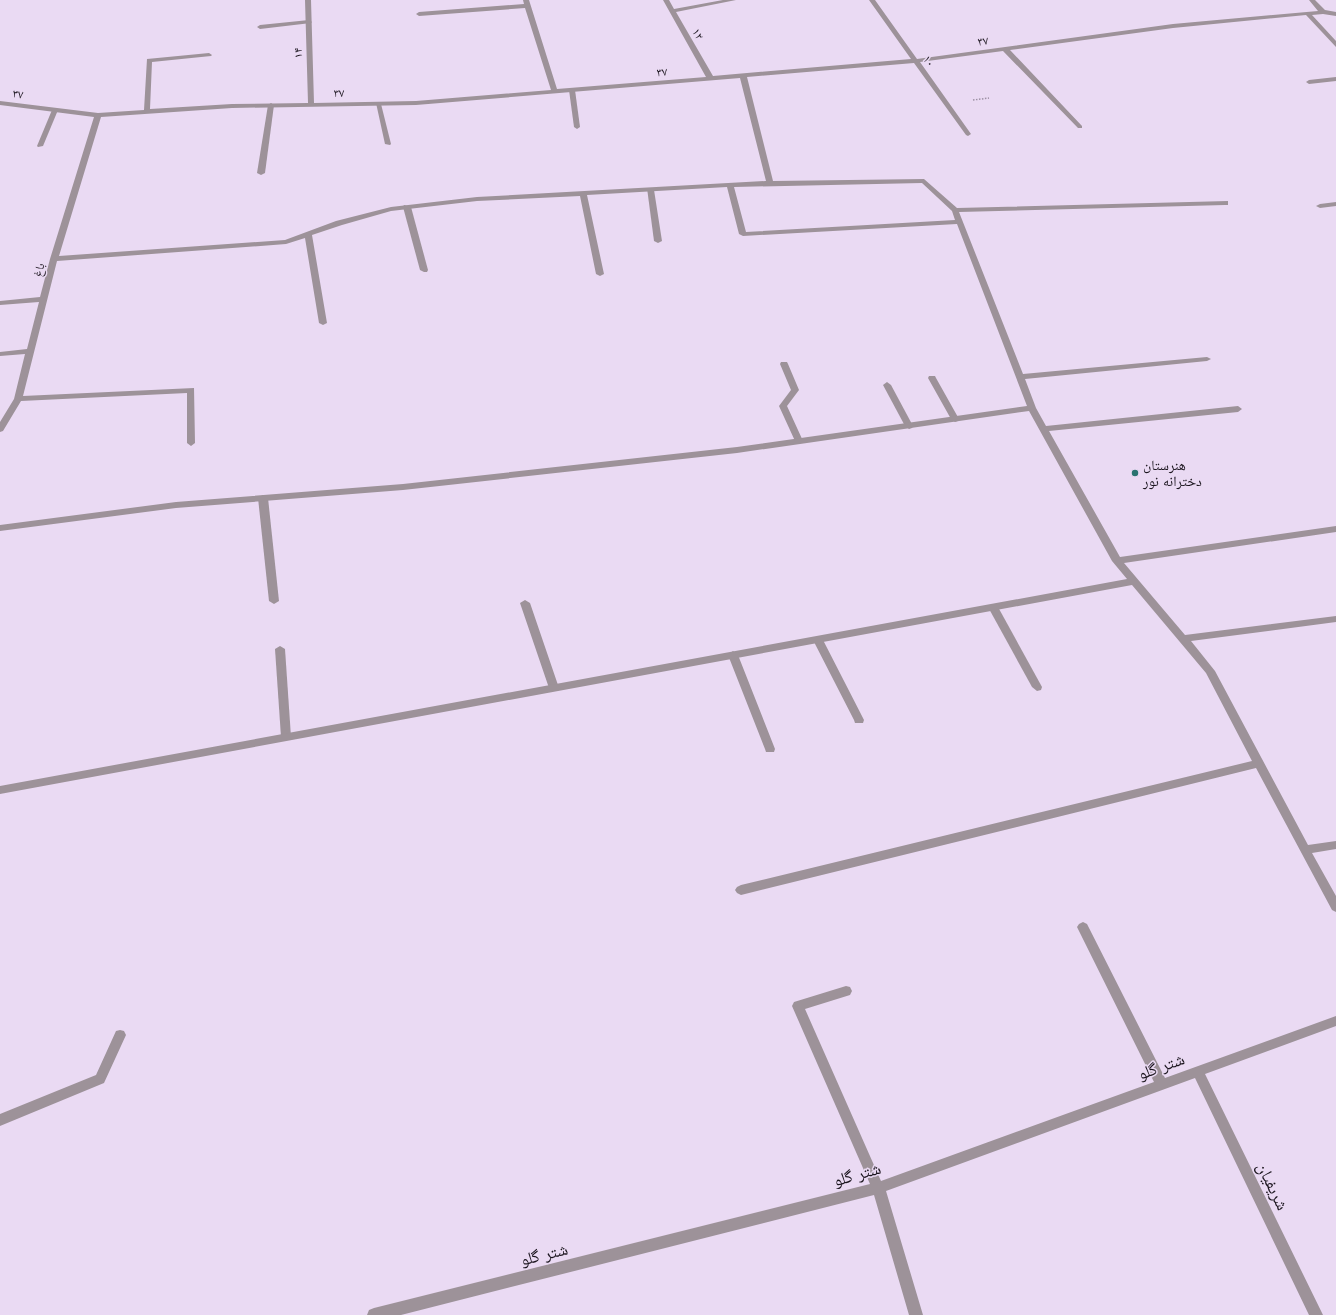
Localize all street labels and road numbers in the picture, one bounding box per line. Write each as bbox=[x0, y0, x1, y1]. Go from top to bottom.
street label: ۱۲ bbox=[688, 25, 708, 43]
street label: ۳۷ bbox=[976, 31, 990, 51]
street label: ۱۴ bbox=[289, 47, 307, 59]
street label: ۱۰ bbox=[919, 51, 939, 71]
street label: ۳۷ bbox=[656, 63, 669, 81]
street label: ۳۷ bbox=[12, 84, 25, 104]
street label: ۳۷ bbox=[333, 84, 345, 102]
street label: باغ bbox=[29, 261, 49, 279]
street label: شتر گلو bbox=[1134, 1046, 1188, 1086]
street label: شتر گلو bbox=[830, 1156, 884, 1192]
street label: شریفیان bbox=[1251, 1158, 1295, 1214]
street label: شتر گلو bbox=[518, 1236, 570, 1272]

